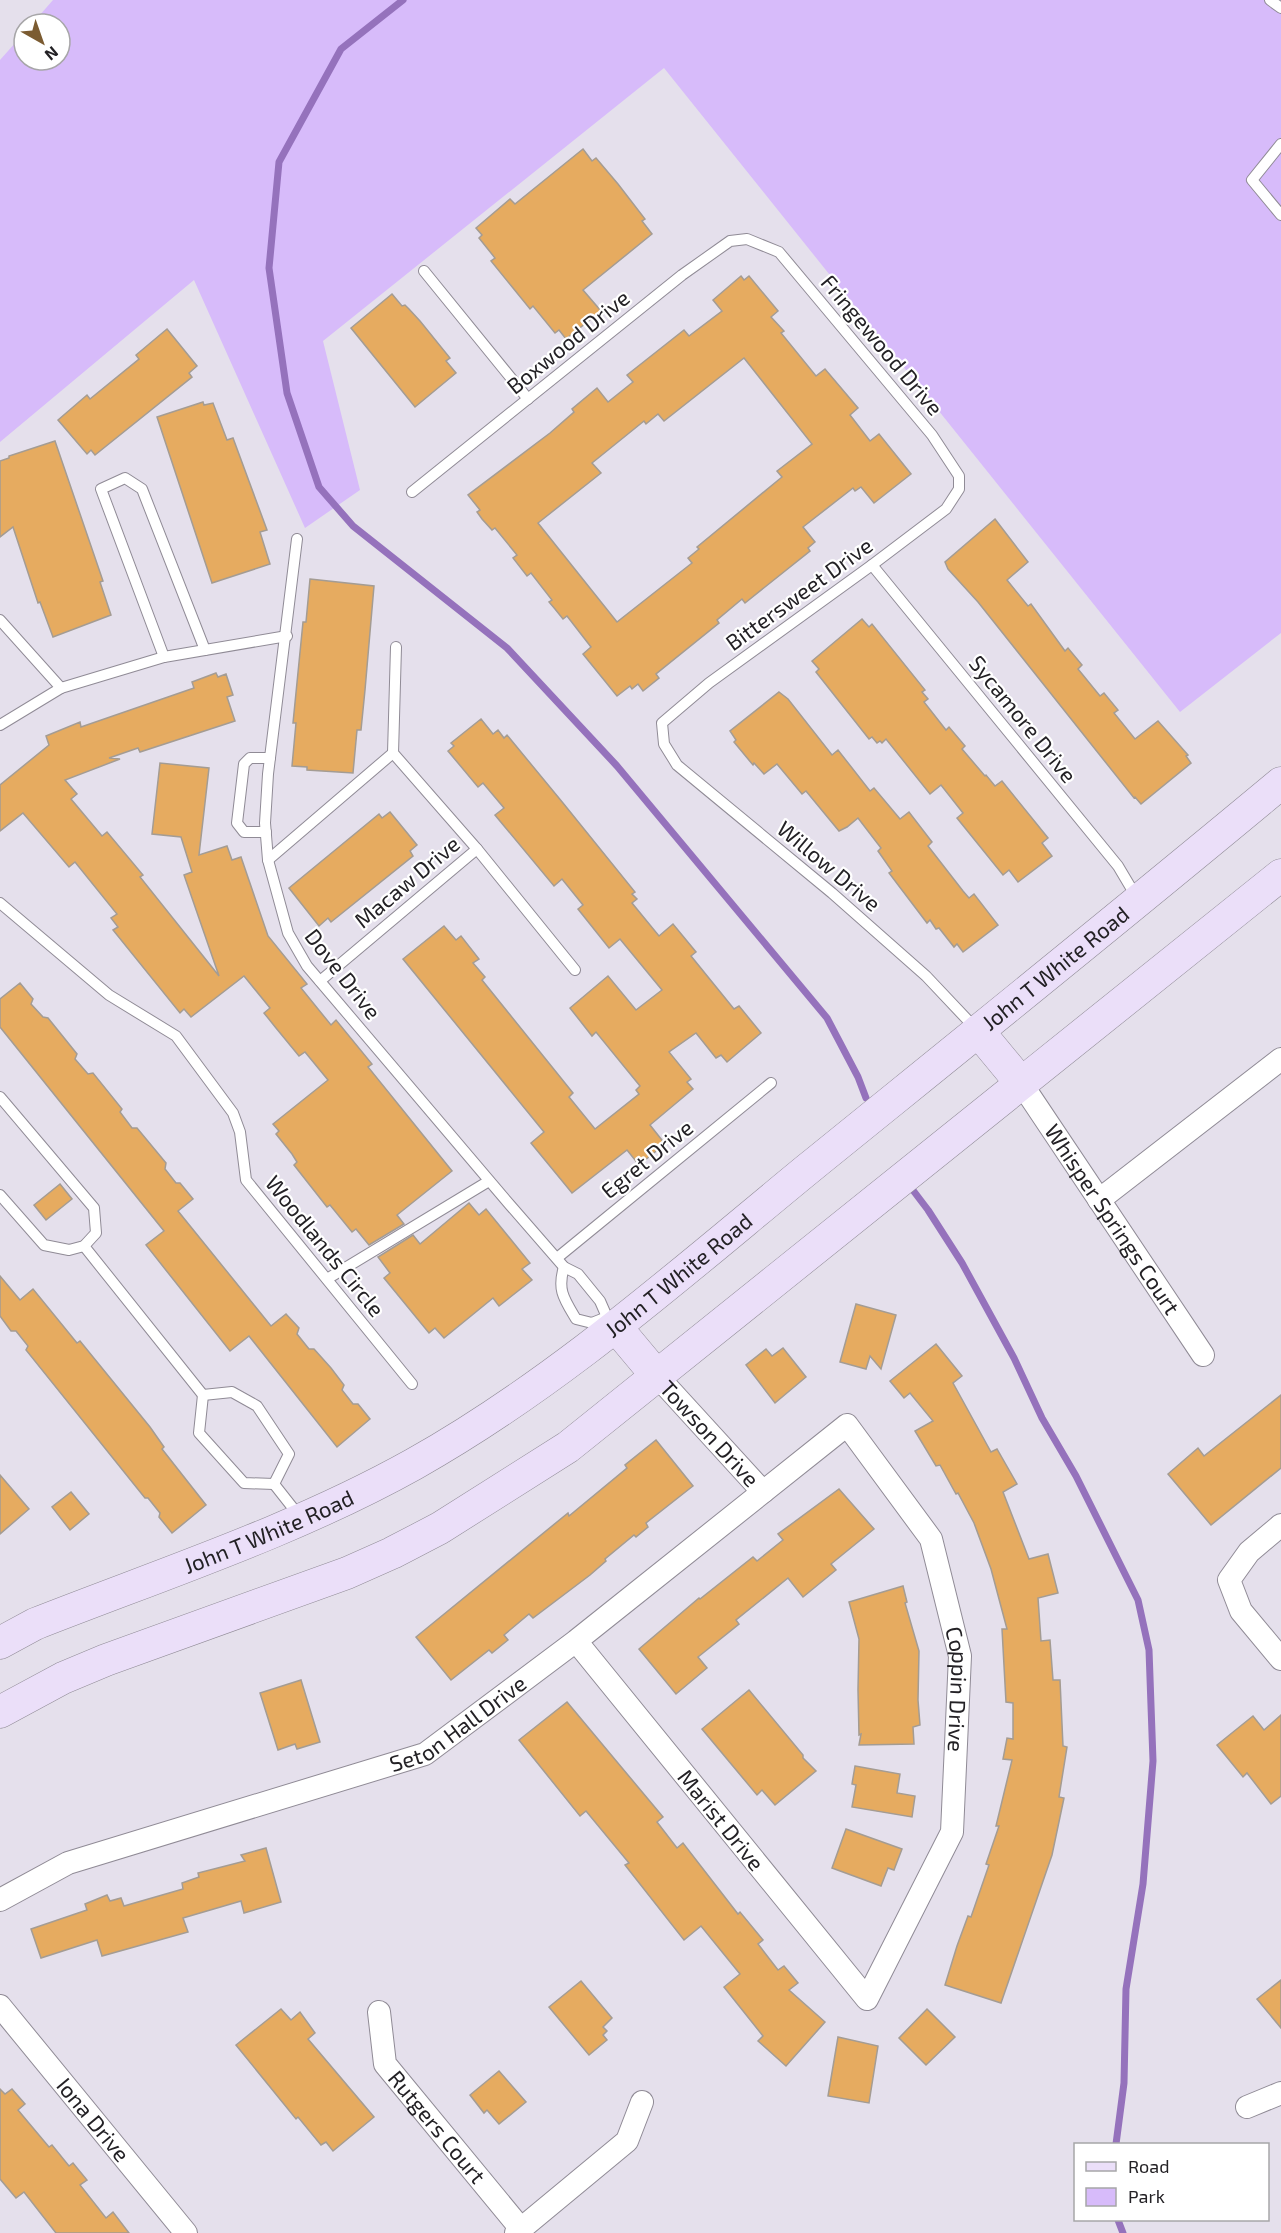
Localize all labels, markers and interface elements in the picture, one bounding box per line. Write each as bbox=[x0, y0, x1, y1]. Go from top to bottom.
north arrow bbox=[12, 12, 72, 72]
text: N bbox=[41, 43, 62, 65]
street label: Fringewood Drive bbox=[816, 269, 949, 420]
street label: Boxwood Drive bbox=[501, 284, 634, 399]
street label: Bittersweet Drive bbox=[720, 531, 877, 655]
street label: Sycamore Drive bbox=[965, 650, 1083, 787]
street label: Willow Drive bbox=[773, 815, 887, 916]
street label: Macaw Drive bbox=[349, 830, 464, 933]
street label: John T White Road bbox=[976, 900, 1133, 1035]
street label: Dove Drive bbox=[300, 923, 387, 1024]
street label: Egret Drive bbox=[595, 1113, 697, 1203]
street label: Whisper Springs Court bbox=[1040, 1119, 1186, 1319]
street label: Woodlands Circle bbox=[261, 1170, 391, 1321]
street label: John T White Road bbox=[599, 1207, 757, 1342]
street label: Towson Drive bbox=[655, 1374, 765, 1491]
street label: John T White Road bbox=[180, 1483, 357, 1578]
street label: Coppin Drive bbox=[941, 1624, 974, 1753]
street label: Seton Hall Drive bbox=[386, 1669, 531, 1776]
street label: Marist Drive bbox=[673, 1764, 770, 1875]
street label: Rutgers Court bbox=[384, 2065, 492, 2188]
street label: Iona Drive bbox=[52, 2072, 136, 2166]
legend bbox=[1074, 2143, 1269, 2221]
text: Road bbox=[1128, 2155, 1169, 2177]
text: Park bbox=[1128, 2185, 1165, 2207]

